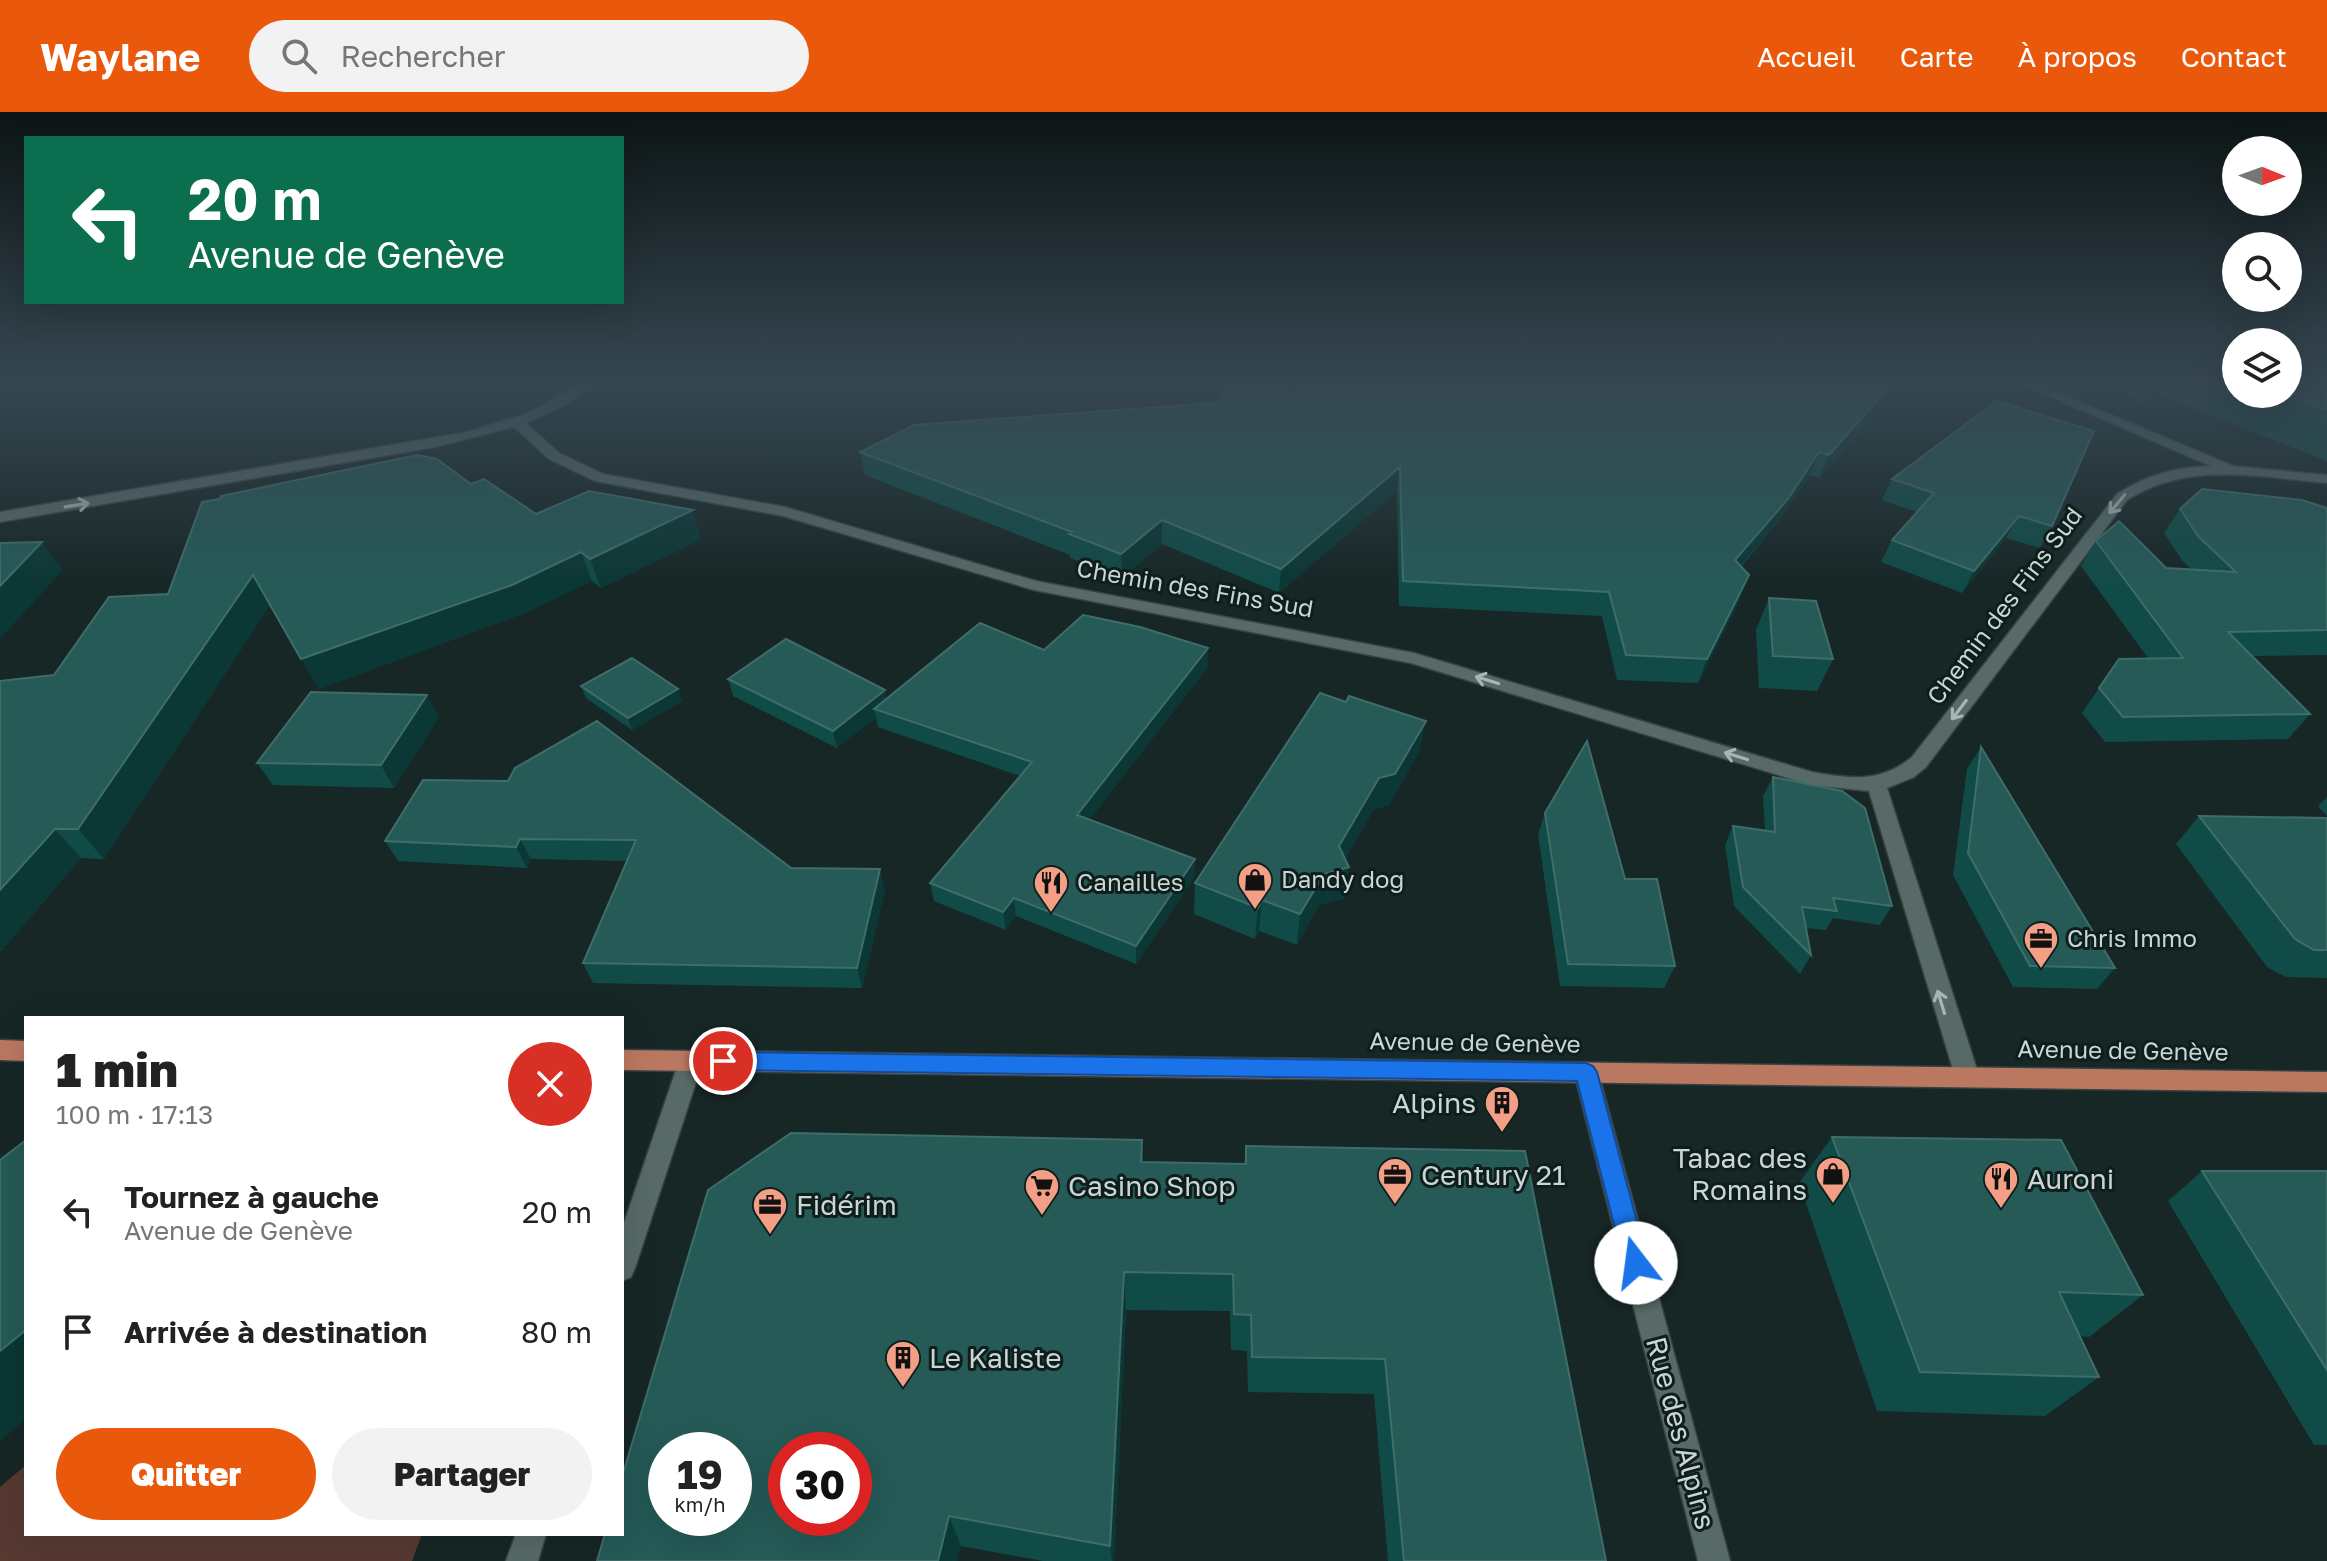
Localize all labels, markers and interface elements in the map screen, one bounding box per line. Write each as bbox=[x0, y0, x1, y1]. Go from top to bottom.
search box bbox=[249, 20, 809, 92]
text: Waylane bbox=[40, 34, 201, 79]
icon: search bbox=[277, 34, 321, 78]
text: Rechercher bbox=[341, 38, 506, 74]
text: Accueil bbox=[1757, 40, 1856, 73]
text: Carte bbox=[1900, 40, 1973, 73]
text: À propos bbox=[2017, 40, 2137, 73]
text: Contact bbox=[2181, 40, 2287, 73]
north arrow bbox=[2222, 136, 2302, 216]
map controls bbox=[2222, 136, 2302, 408]
text: 20 m bbox=[188, 165, 322, 232]
icon: left bbox=[56, 168, 160, 272]
button: search bbox=[2222, 232, 2302, 312]
text: Avenue de Genève bbox=[188, 233, 505, 276]
button: layers bbox=[2222, 328, 2302, 408]
one-way arrow bbox=[2108, 493, 2126, 514]
one-way arrow bbox=[64, 497, 89, 512]
street label: Chemin des Fins Sud bbox=[1920, 501, 2088, 710]
street label: Chemin des Fins Sud bbox=[1075, 552, 1316, 623]
one-way arrow bbox=[1474, 672, 1500, 687]
one-way arrow bbox=[1950, 699, 1967, 720]
one-way arrow bbox=[1723, 747, 1748, 762]
shop icon: Dandy dog bbox=[1236, 861, 1274, 911]
restaurant icon: Canailles bbox=[1032, 864, 1070, 914]
place label: Dandy dog bbox=[1281, 864, 1404, 893]
place label: Canailles bbox=[1077, 867, 1183, 896]
office icon: Chris Immo bbox=[2022, 920, 2060, 970]
place label: Chris Immo bbox=[2067, 923, 2197, 952]
one-way arrow bbox=[1933, 990, 1948, 1016]
street label: Avenue de Genève bbox=[1369, 1025, 1581, 1058]
pin bbox=[689, 1027, 757, 1095]
street label: Avenue de Genève bbox=[2017, 1033, 2229, 1066]
icon: arrive bbox=[701, 1039, 745, 1083]
text: 1 min bbox=[56, 1040, 178, 1098]
button: close bbox=[508, 1042, 592, 1126]
building icon: Alpins bbox=[1483, 1084, 1521, 1134]
place label: Alpins bbox=[1392, 1086, 1476, 1119]
text: 100 m · 17:13 bbox=[56, 1099, 213, 1130]
place label: Tabac des Romains bbox=[1673, 1141, 1807, 1206]
shop icon: Tabac des Romains bbox=[1814, 1155, 1852, 1205]
office icon: Century 21 bbox=[1376, 1156, 1414, 1206]
place label: Century 21 bbox=[1421, 1158, 1566, 1191]
restaurant icon: Auroni bbox=[1982, 1160, 2020, 1210]
place label: Auroni bbox=[2027, 1162, 2114, 1195]
supermarket icon: Casino Shop bbox=[1023, 1167, 1061, 1217]
place label: Casino Shop bbox=[1068, 1169, 1235, 1202]
text: Tournez à gauche bbox=[124, 1179, 379, 1215]
office icon: Fidérim bbox=[751, 1186, 789, 1236]
place label: Fidérim bbox=[796, 1188, 897, 1221]
icon: left bbox=[56, 1190, 100, 1234]
text: 20 m bbox=[522, 1194, 592, 1230]
text: Avenue de Genève bbox=[124, 1215, 353, 1246]
position arrow bbox=[1594, 1221, 1678, 1305]
icon: arrive bbox=[56, 1310, 100, 1354]
text: Arrivée à destination bbox=[124, 1314, 427, 1350]
text: 80 m bbox=[521, 1314, 592, 1350]
street label: Rue des Alpins bbox=[1640, 1333, 1723, 1533]
building icon: Le Kaliste bbox=[884, 1339, 922, 1389]
place label: Le Kaliste bbox=[929, 1341, 1062, 1374]
button: Quitter bbox=[56, 1428, 316, 1520]
button: Partager bbox=[332, 1428, 592, 1520]
speed limit sign: 30 bbox=[768, 1432, 872, 1536]
text: 19 bbox=[677, 1450, 723, 1498]
text: km/h bbox=[675, 1492, 725, 1516]

